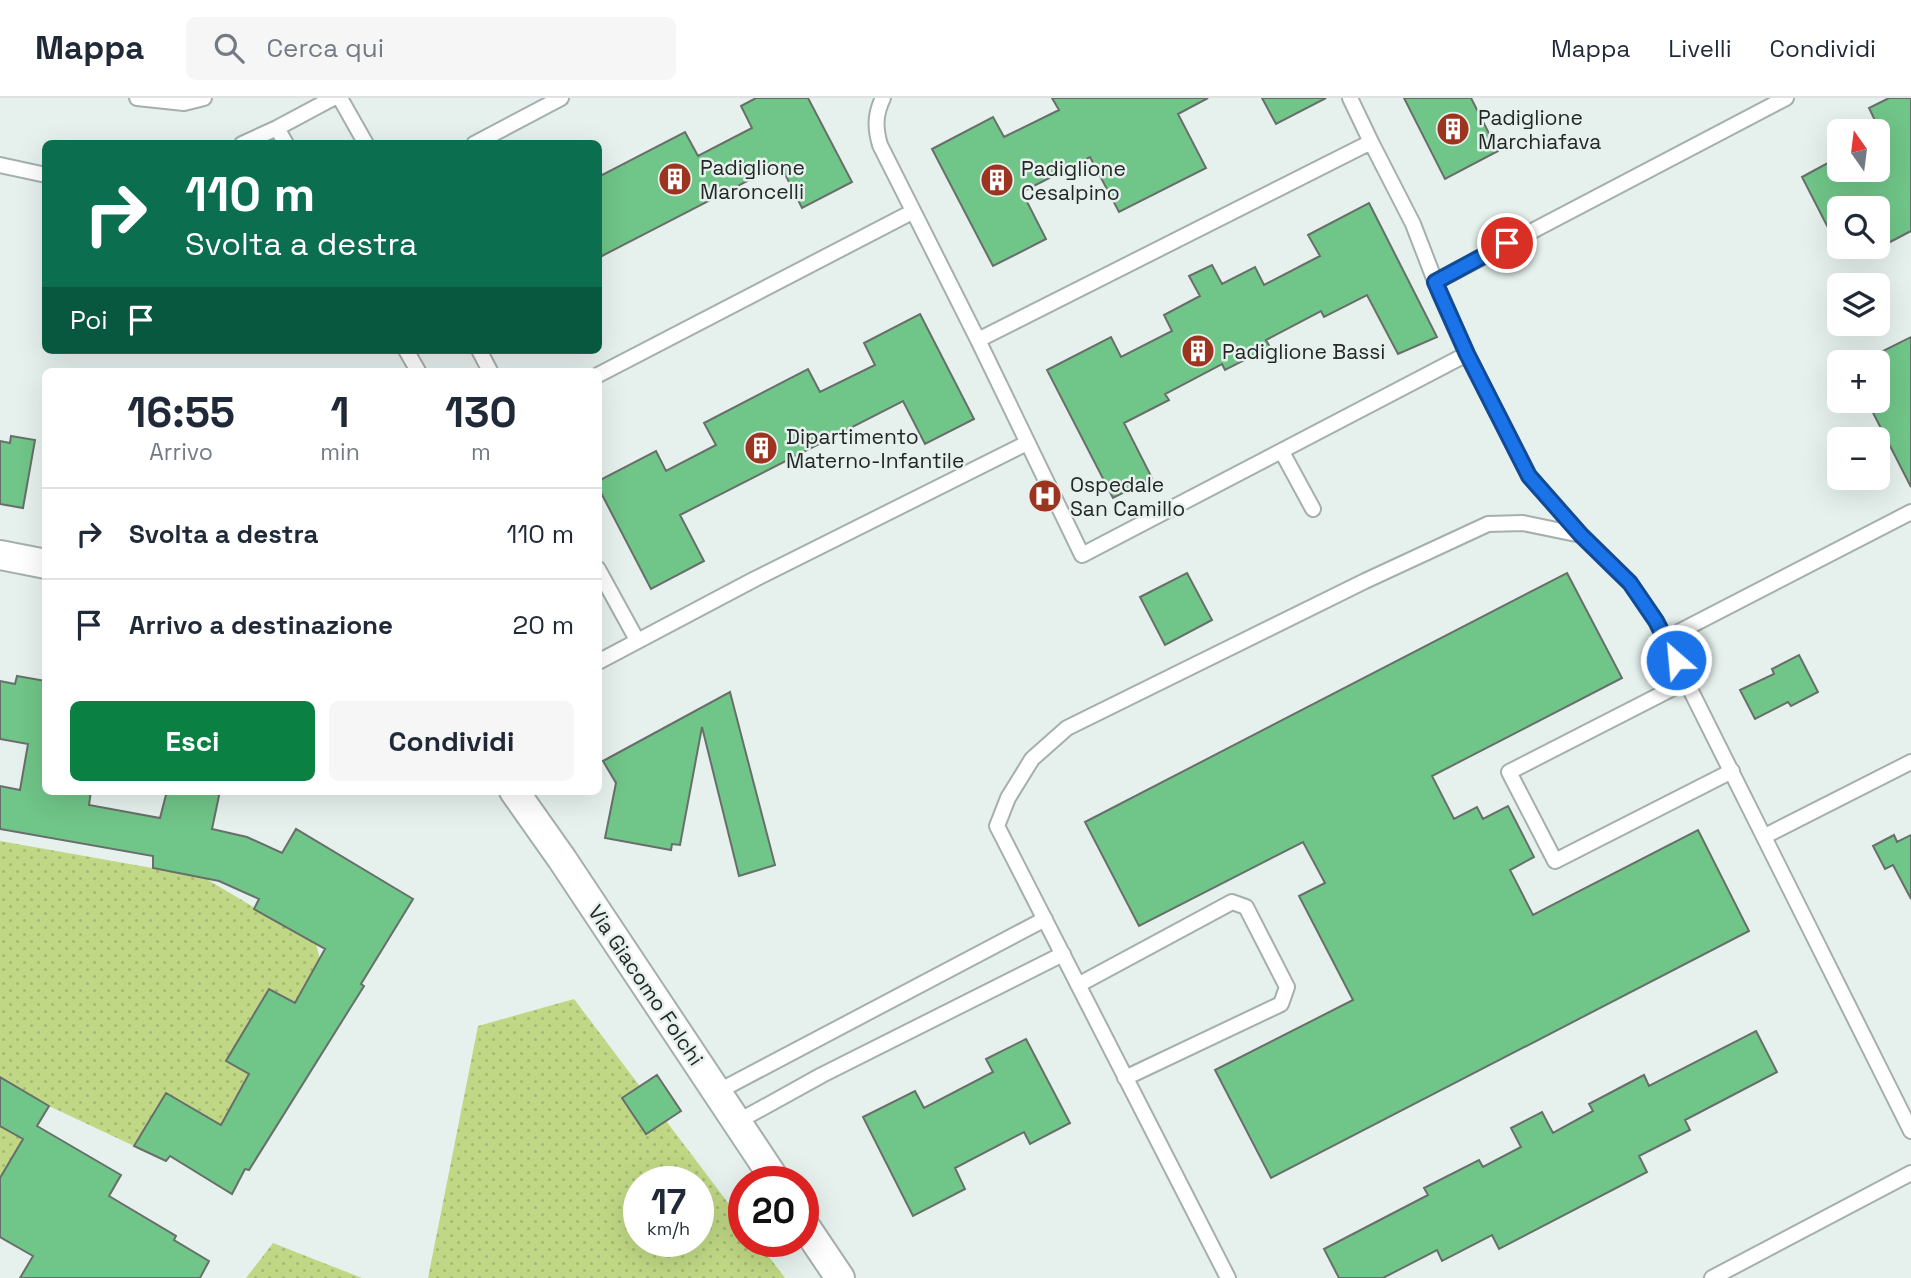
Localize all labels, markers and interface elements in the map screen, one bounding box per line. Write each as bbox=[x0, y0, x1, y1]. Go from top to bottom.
search box bbox=[186, 17, 676, 80]
text: Mappa bbox=[35, 27, 144, 69]
icon: search bbox=[210, 29, 248, 67]
text: Cerca qui bbox=[266, 31, 384, 65]
text: Mappa bbox=[1551, 33, 1630, 64]
text: Livelli bbox=[1668, 33, 1732, 64]
text: Condividi bbox=[1770, 33, 1876, 64]
place label: Padiglione Marchiafava bbox=[1478, 104, 1601, 155]
building icon: Padiglione Marchiafava bbox=[1434, 110, 1472, 148]
north arrow bbox=[1827, 119, 1890, 182]
map controls bbox=[1827, 119, 1890, 490]
place label: Padiglione Maroncelli bbox=[700, 154, 805, 205]
place label: Padiglione Cesalpino bbox=[1021, 155, 1126, 206]
building icon: Padiglione Maroncelli bbox=[656, 160, 694, 198]
building icon: Padiglione Cesalpino bbox=[978, 161, 1016, 199]
text: 110 m bbox=[185, 163, 315, 225]
icon: right bbox=[70, 168, 161, 259]
button: search bbox=[1827, 196, 1890, 259]
pin bbox=[1477, 213, 1537, 273]
text: Svolta a destra bbox=[185, 224, 417, 264]
icon: arrive bbox=[1488, 224, 1526, 262]
button: layers bbox=[1827, 273, 1890, 336]
icon: arrive bbox=[122, 301, 160, 339]
text: Poi bbox=[70, 303, 108, 337]
building icon: Padiglione Bassi bbox=[1179, 332, 1217, 370]
place label: Padiglione Bassi bbox=[1222, 338, 1385, 365]
button: + bbox=[1827, 350, 1890, 413]
text: 16:55 bbox=[127, 386, 235, 439]
text: 1 bbox=[331, 386, 350, 439]
text: 130 bbox=[445, 386, 517, 439]
place label: Dipartimento Materno-Infantile bbox=[786, 423, 964, 474]
button: − bbox=[1827, 427, 1890, 490]
building icon: Dipartimento Materno-Infantile bbox=[742, 429, 780, 467]
text: Arrivo bbox=[149, 437, 213, 467]
text: min bbox=[320, 437, 360, 467]
text: m bbox=[471, 437, 491, 467]
place label: Ospedale San Camillo bbox=[1070, 471, 1185, 522]
hospital icon: Ospedale San Camillo bbox=[1026, 477, 1064, 515]
icon: right bbox=[70, 515, 108, 553]
text: Svolta a destra bbox=[129, 517, 318, 551]
text: 110 m bbox=[507, 517, 574, 551]
icon: arrive bbox=[70, 606, 108, 644]
text: Arrivo a destinazione bbox=[129, 608, 393, 642]
text: 20 m bbox=[513, 608, 574, 642]
position arrow bbox=[1639, 623, 1713, 697]
button: Esci bbox=[70, 701, 315, 781]
button: Condividi bbox=[329, 701, 574, 781]
street label: Via Giacomo Folchi bbox=[582, 899, 710, 1071]
speed limit sign: 20 bbox=[728, 1166, 819, 1257]
text: 17 bbox=[651, 1180, 686, 1224]
text: km/h bbox=[647, 1217, 690, 1240]

